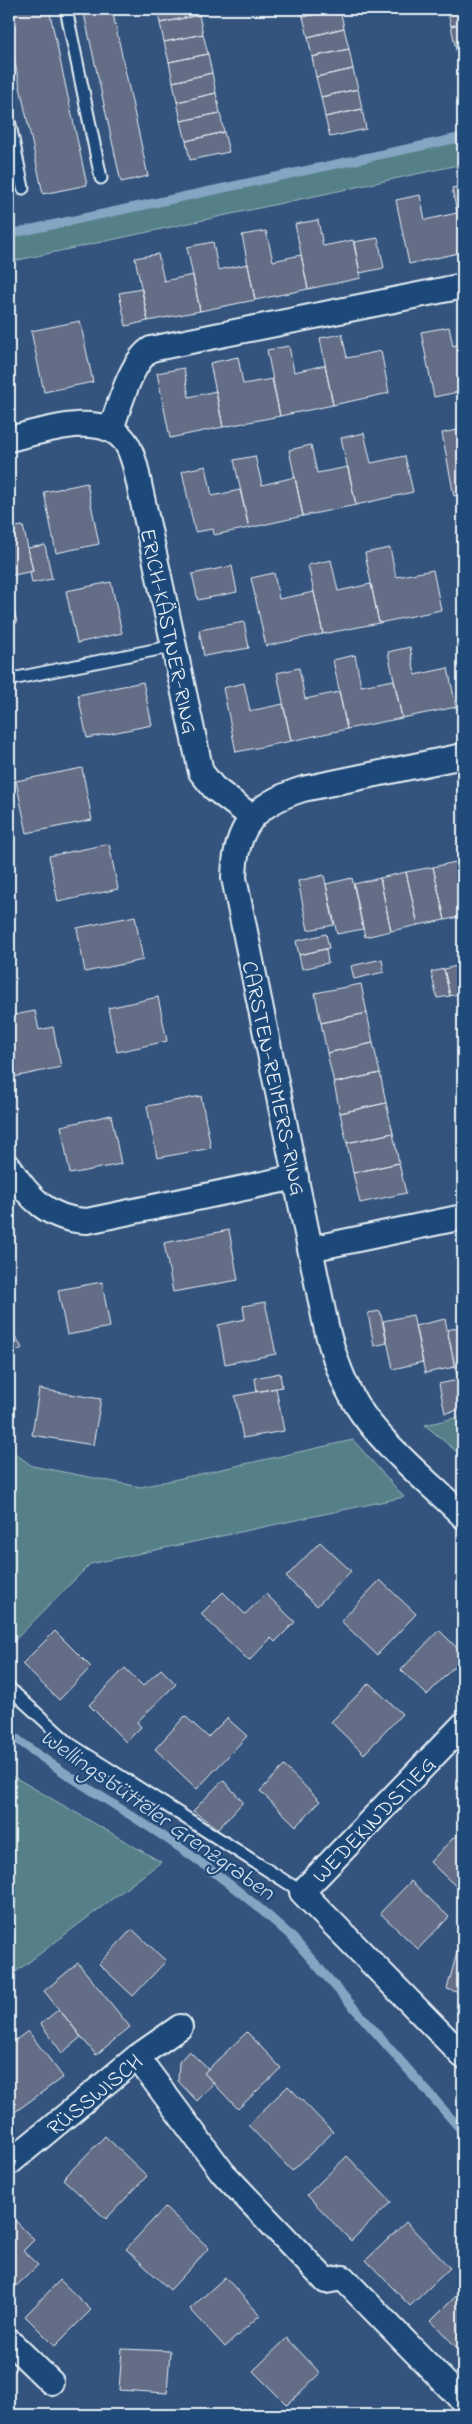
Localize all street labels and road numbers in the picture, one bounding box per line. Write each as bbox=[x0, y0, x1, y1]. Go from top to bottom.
street label: ERICH-KÄSTNER-RING bbox=[130, 526, 204, 737]
street label: CARSTEN-REIMERS-RING bbox=[232, 958, 313, 1199]
street label: WEDEKINDSTIEG bbox=[306, 1750, 444, 1892]
street label: RÜSSWISCH bbox=[41, 2048, 151, 2145]

